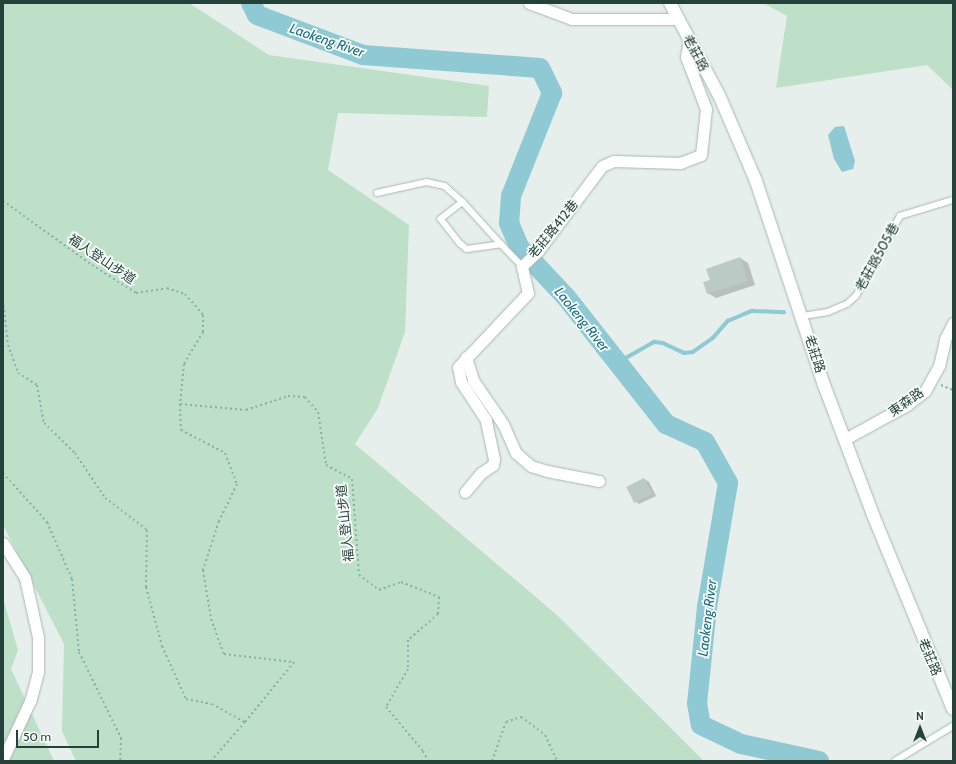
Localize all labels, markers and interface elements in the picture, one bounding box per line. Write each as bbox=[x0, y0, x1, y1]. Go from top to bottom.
water label: Laokeng River bbox=[288, 19, 366, 61]
street label: 老莊路 bbox=[680, 32, 712, 74]
street label: 老莊路412巷 bbox=[525, 197, 581, 261]
street label: 老莊路505巷 bbox=[852, 220, 902, 294]
street label: 福人登山步道 bbox=[65, 231, 139, 287]
water label: Laokeng River bbox=[551, 284, 613, 354]
street label: 老莊路 bbox=[802, 333, 828, 375]
street label: 東森路 bbox=[886, 384, 926, 420]
street label: 福人登山步道 bbox=[333, 483, 357, 563]
water label: Laokeng River bbox=[694, 579, 720, 657]
street label: 老莊路 bbox=[915, 636, 945, 678]
north arrow bbox=[900, 708, 940, 748]
text: N bbox=[916, 709, 924, 723]
scale bar bbox=[18, 722, 101, 748]
text: 50 m bbox=[23, 729, 51, 744]

